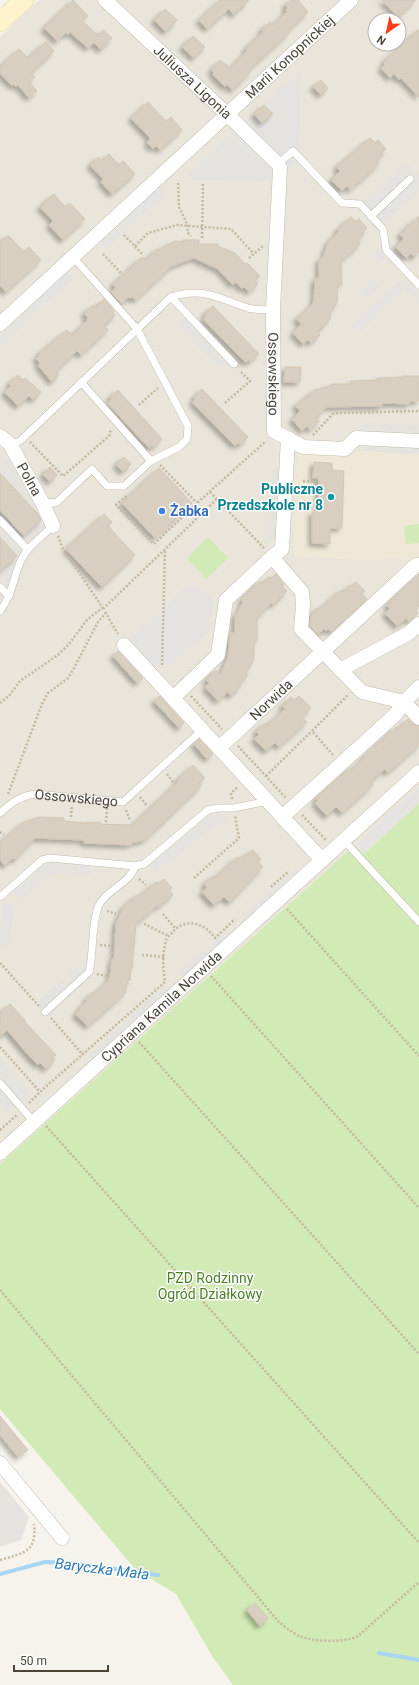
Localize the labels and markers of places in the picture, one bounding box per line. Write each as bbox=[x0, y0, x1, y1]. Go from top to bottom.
place label: Publiczne Przedszkole nr 8 bbox=[217, 481, 323, 513]
marker: Publiczne Przedszkole nr 8 bbox=[326, 492, 336, 502]
place label: Żabka bbox=[170, 503, 209, 519]
marker: Żabka bbox=[157, 506, 167, 516]

